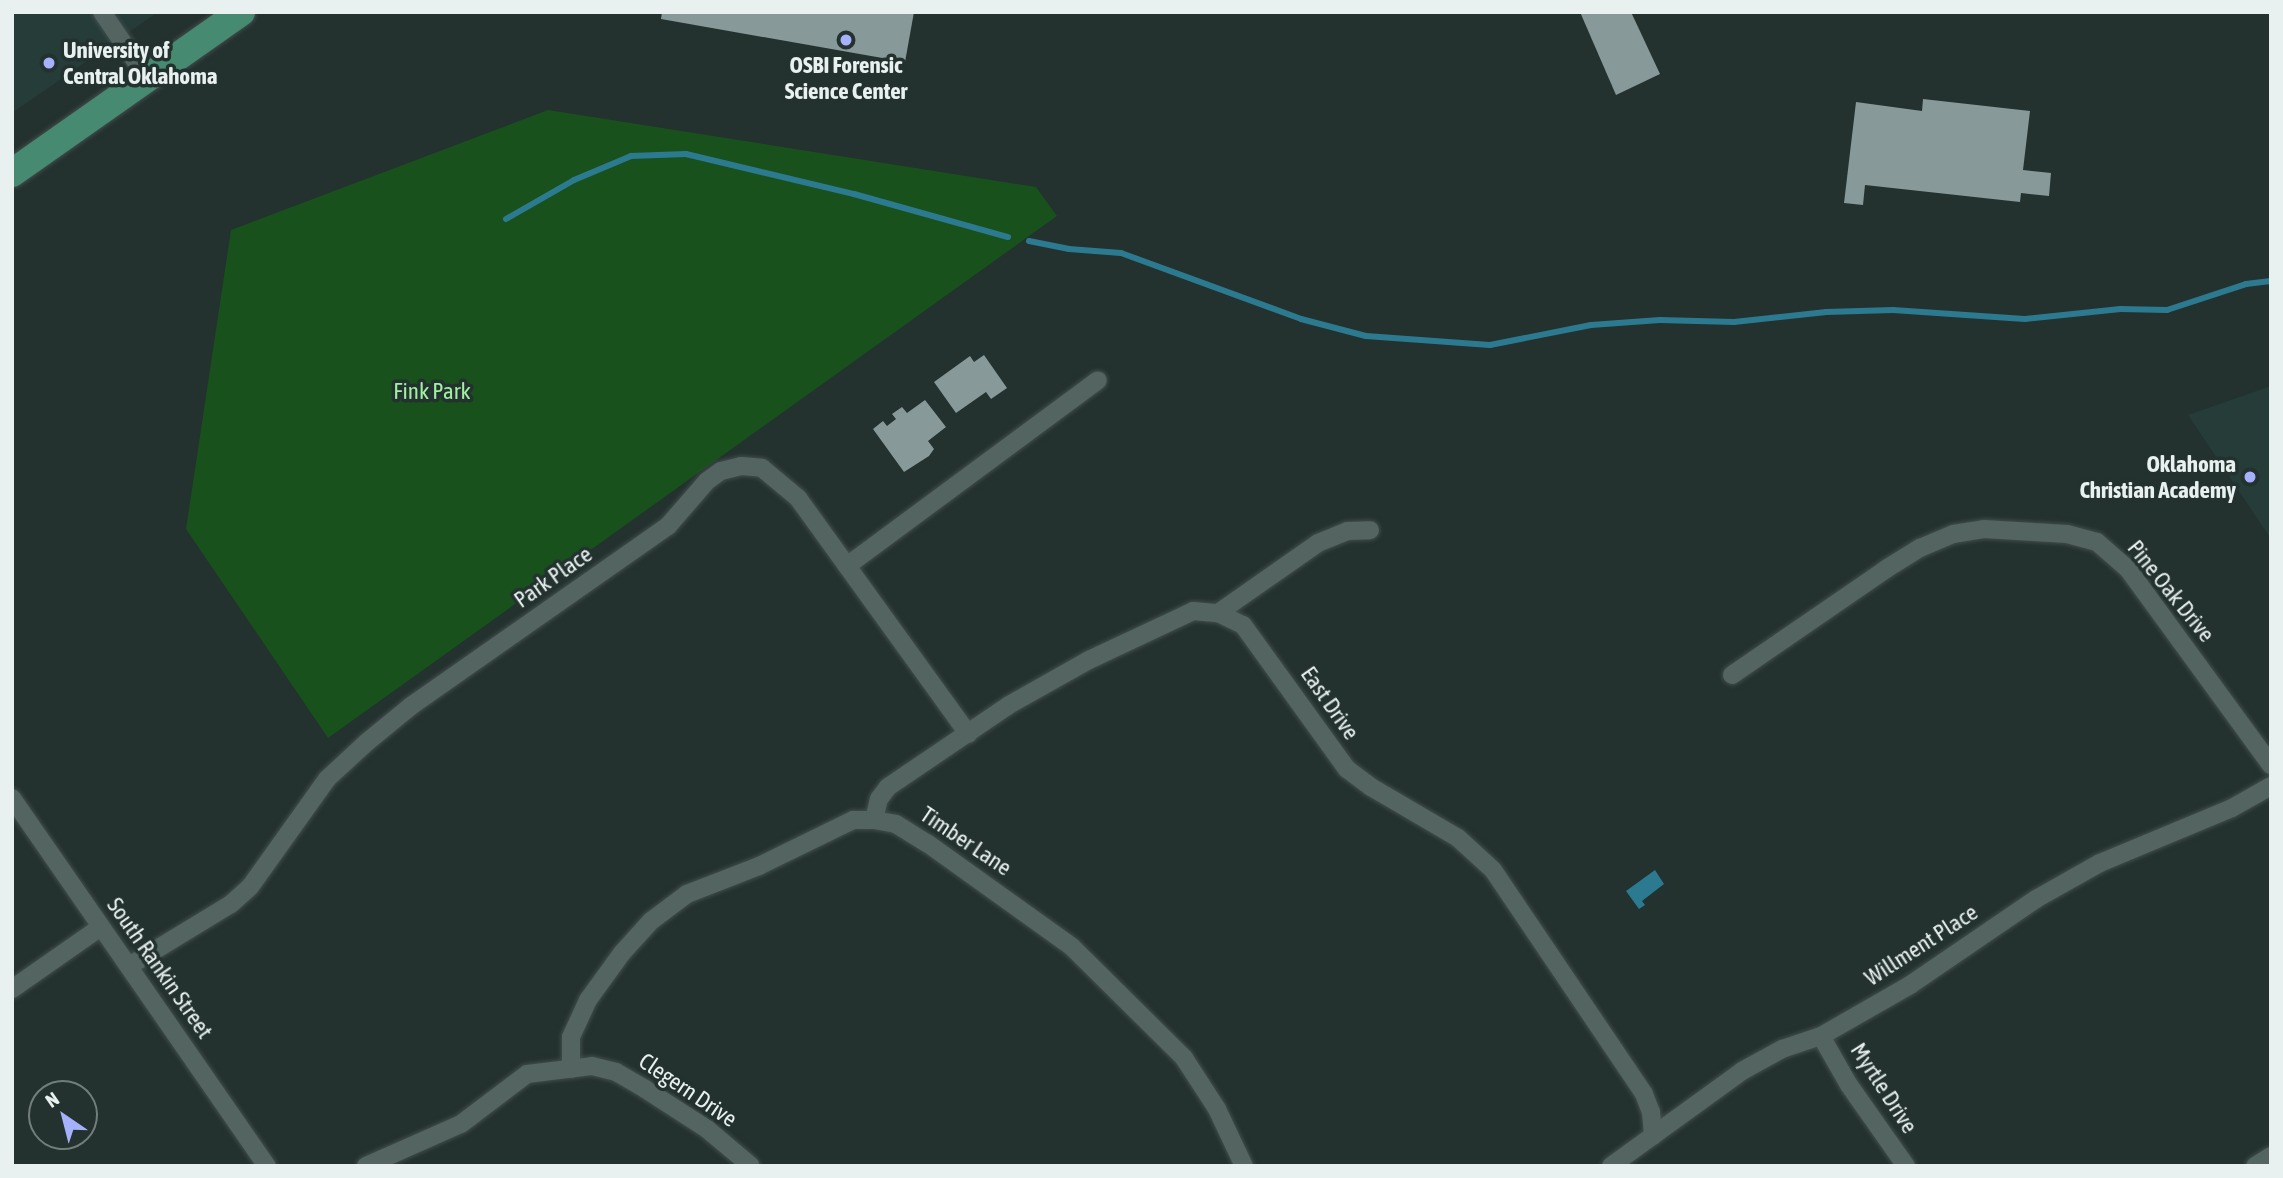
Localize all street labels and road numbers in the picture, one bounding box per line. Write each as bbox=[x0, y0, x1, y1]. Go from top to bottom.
street label: Pine Oak Drive bbox=[2122, 535, 2220, 647]
street label: Park Place bbox=[509, 540, 597, 614]
street label: East Drive bbox=[1295, 661, 1365, 745]
street label: Timber Lane bbox=[915, 800, 1017, 882]
street label: South Rankin Street bbox=[101, 892, 219, 1044]
street label: Willment Place bbox=[1859, 898, 1983, 992]
street label: Myrtle Drive bbox=[1845, 1038, 1923, 1138]
street label: Clegern Drive bbox=[634, 1047, 742, 1133]

